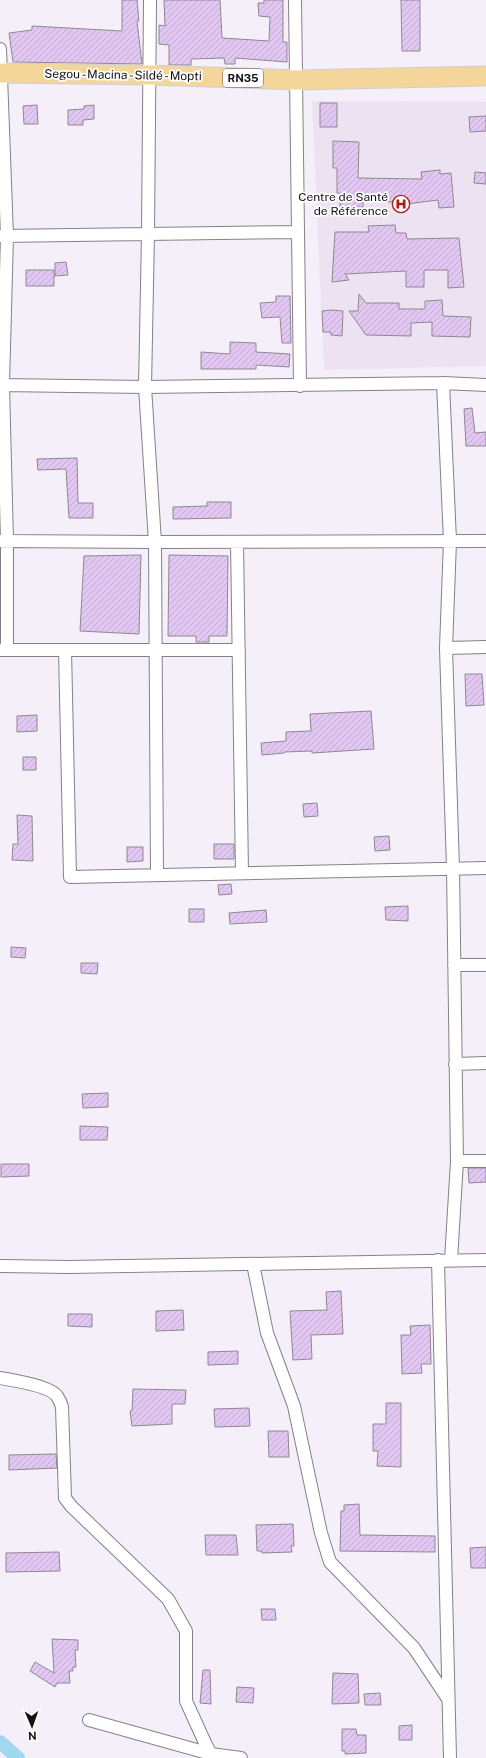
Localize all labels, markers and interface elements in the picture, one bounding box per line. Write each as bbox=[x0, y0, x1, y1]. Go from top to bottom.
street label: Segou - Macina - Sildé - Mopti bbox=[44, 67, 202, 83]
road number: RN35 bbox=[223, 69, 263, 87]
place label: Centre de Santé de Référence bbox=[298, 190, 388, 218]
hospital icon: Centre de Santé de Référence bbox=[391, 194, 411, 214]
north arrow bbox=[12, 1706, 52, 1746]
text: N bbox=[28, 1730, 37, 1742]

